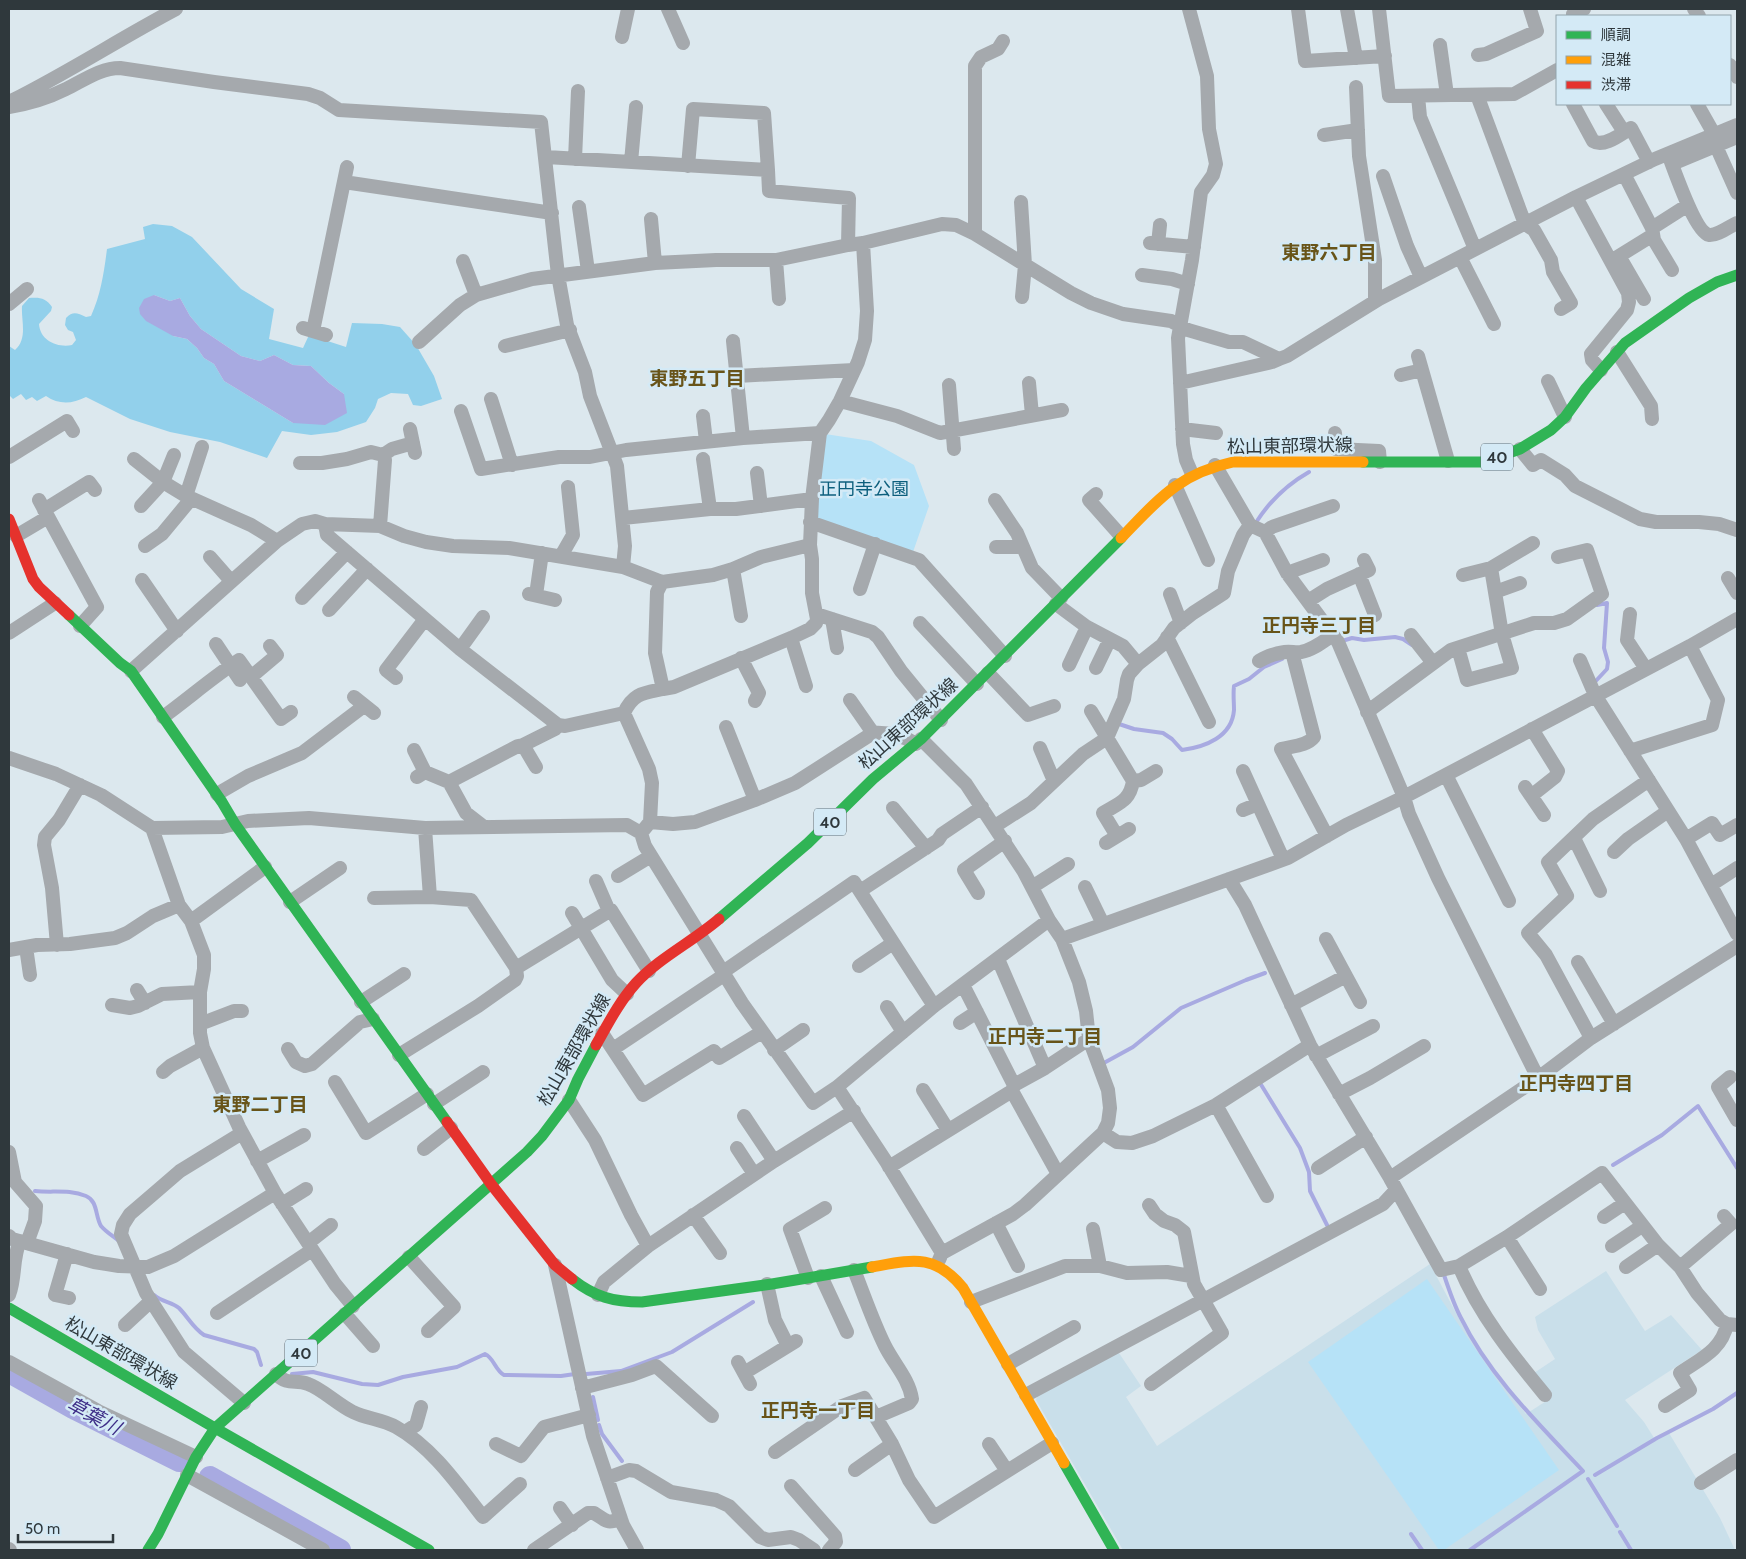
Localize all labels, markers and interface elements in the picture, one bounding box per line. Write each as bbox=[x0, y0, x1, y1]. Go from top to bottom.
legend bbox=[1556, 15, 1731, 105]
text: 順調 bbox=[1601, 26, 1631, 44]
text: 混雑 bbox=[1601, 51, 1631, 69]
text: 渋滞 bbox=[1601, 76, 1631, 94]
district label: 東野六丁目 bbox=[1281, 241, 1377, 264]
district label: 東野五丁目 bbox=[649, 367, 745, 390]
street label: 松山東部環状線 bbox=[1227, 434, 1353, 458]
road number: 40 bbox=[1481, 444, 1513, 471]
park label: 正円寺公園 bbox=[819, 478, 909, 500]
district label: 正円寺三丁目 bbox=[1262, 614, 1376, 637]
street label: 松山東部環状線 bbox=[854, 674, 962, 774]
road number: 40 bbox=[814, 809, 846, 836]
street label: 松山東部環状線 bbox=[533, 990, 615, 1110]
district label: 正円寺二丁目 bbox=[988, 1025, 1102, 1048]
district label: 正円寺四丁目 bbox=[1519, 1072, 1633, 1095]
district label: 東野二丁目 bbox=[212, 1093, 308, 1116]
street label: 松山東部環状線 bbox=[61, 1312, 181, 1394]
road number: 40 bbox=[285, 1340, 317, 1366]
water label: 草葉川 bbox=[63, 1392, 126, 1440]
district label: 正円寺一丁目 bbox=[761, 1399, 875, 1422]
scale bar bbox=[18, 1512, 112, 1544]
text: 50 m bbox=[25, 1520, 60, 1538]

